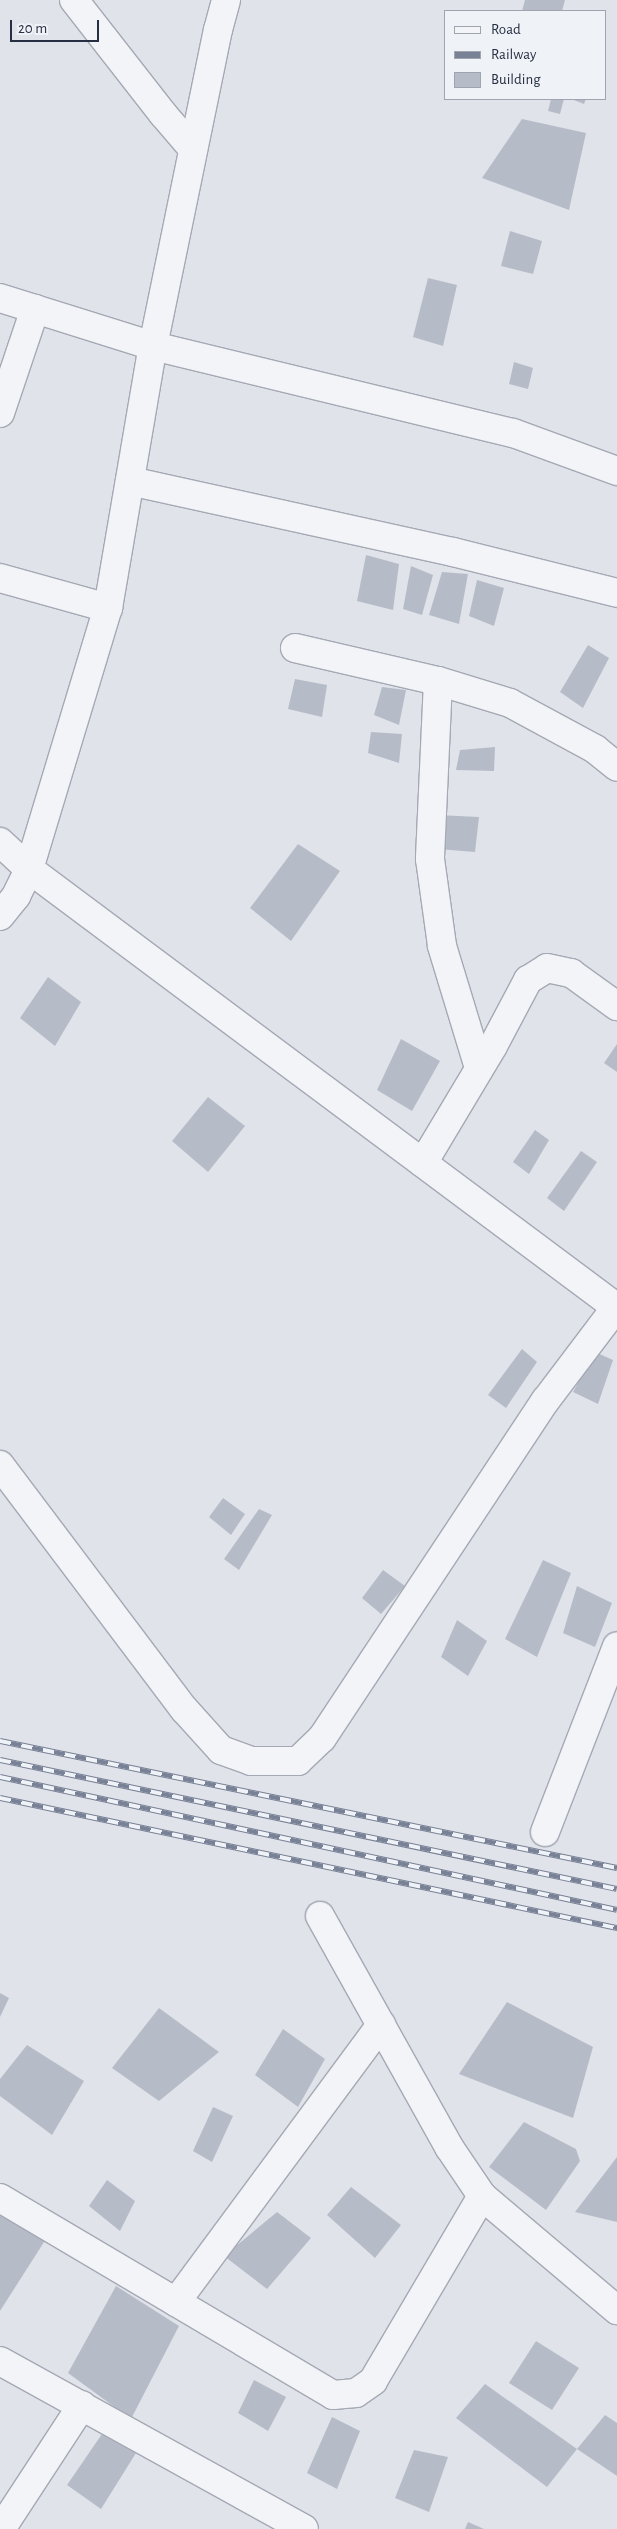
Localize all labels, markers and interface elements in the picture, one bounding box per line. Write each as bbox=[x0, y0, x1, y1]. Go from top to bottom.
scale bar bbox=[12, 10, 101, 42]
legend bbox=[444, 10, 607, 100]
text: 20 m bbox=[18, 21, 47, 36]
text: Road bbox=[491, 22, 521, 37]
text: Railway bbox=[491, 47, 536, 62]
text: Building bbox=[491, 72, 541, 87]

